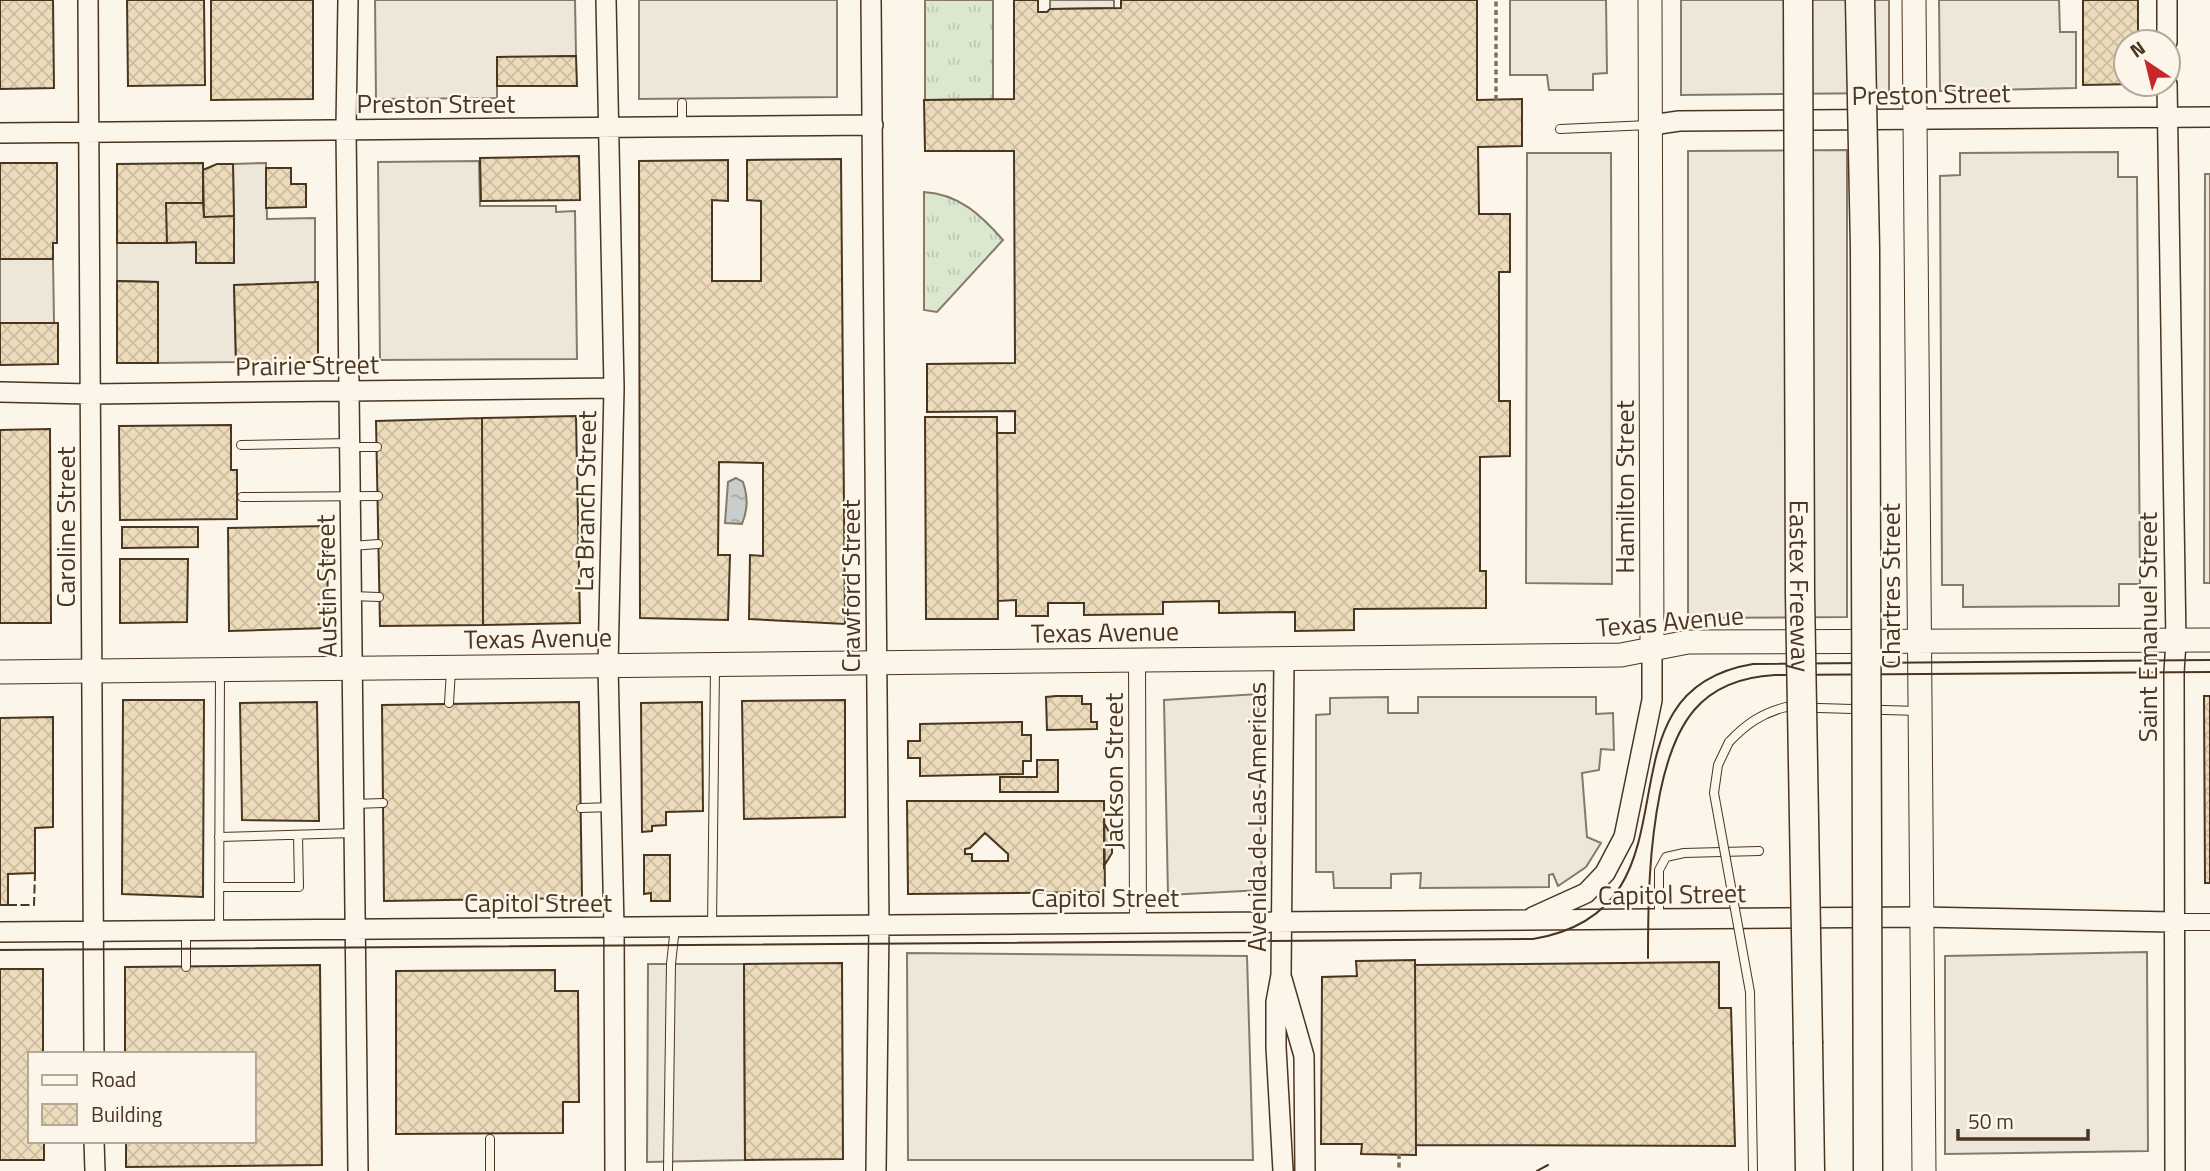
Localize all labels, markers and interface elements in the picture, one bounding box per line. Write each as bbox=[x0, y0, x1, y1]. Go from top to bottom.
north arrow bbox=[2112, 28, 2182, 98]
text: N bbox=[2123, 33, 2151, 64]
street label: Preston Street bbox=[1851, 73, 2011, 115]
street label: Preston Street bbox=[357, 84, 515, 123]
street label: Prairie Street bbox=[235, 344, 379, 386]
street label: Hamilton Street bbox=[1605, 400, 1644, 574]
street label: La Branch Street bbox=[564, 410, 606, 592]
street label: Caroline Street bbox=[46, 446, 85, 608]
street label: Crawford Street bbox=[831, 499, 870, 673]
street label: Eastex Freeway bbox=[1780, 500, 1821, 673]
street label: Chartres Street bbox=[1871, 503, 1910, 669]
street label: Saint Emanuel Street bbox=[2128, 512, 2167, 742]
street label: Austin Street bbox=[305, 514, 347, 658]
street label: Texas Avenue bbox=[1595, 595, 1745, 647]
street label: Texas Avenue bbox=[1031, 611, 1179, 653]
street label: Texas Avenue bbox=[464, 617, 612, 659]
street label: Avenida de Las Americas bbox=[1237, 682, 1276, 952]
street label: Jackson Street bbox=[1094, 693, 1133, 849]
street label: Capitol Street bbox=[1598, 873, 1746, 915]
street label: Capitol Street bbox=[1031, 878, 1179, 917]
street label: Capitol Street bbox=[464, 883, 612, 922]
legend bbox=[28, 1052, 256, 1143]
text: Road bbox=[91, 1063, 136, 1095]
text: Building bbox=[91, 1098, 163, 1130]
scale bar bbox=[1958, 1098, 2088, 1142]
text: 50 m bbox=[1968, 1105, 2014, 1137]

